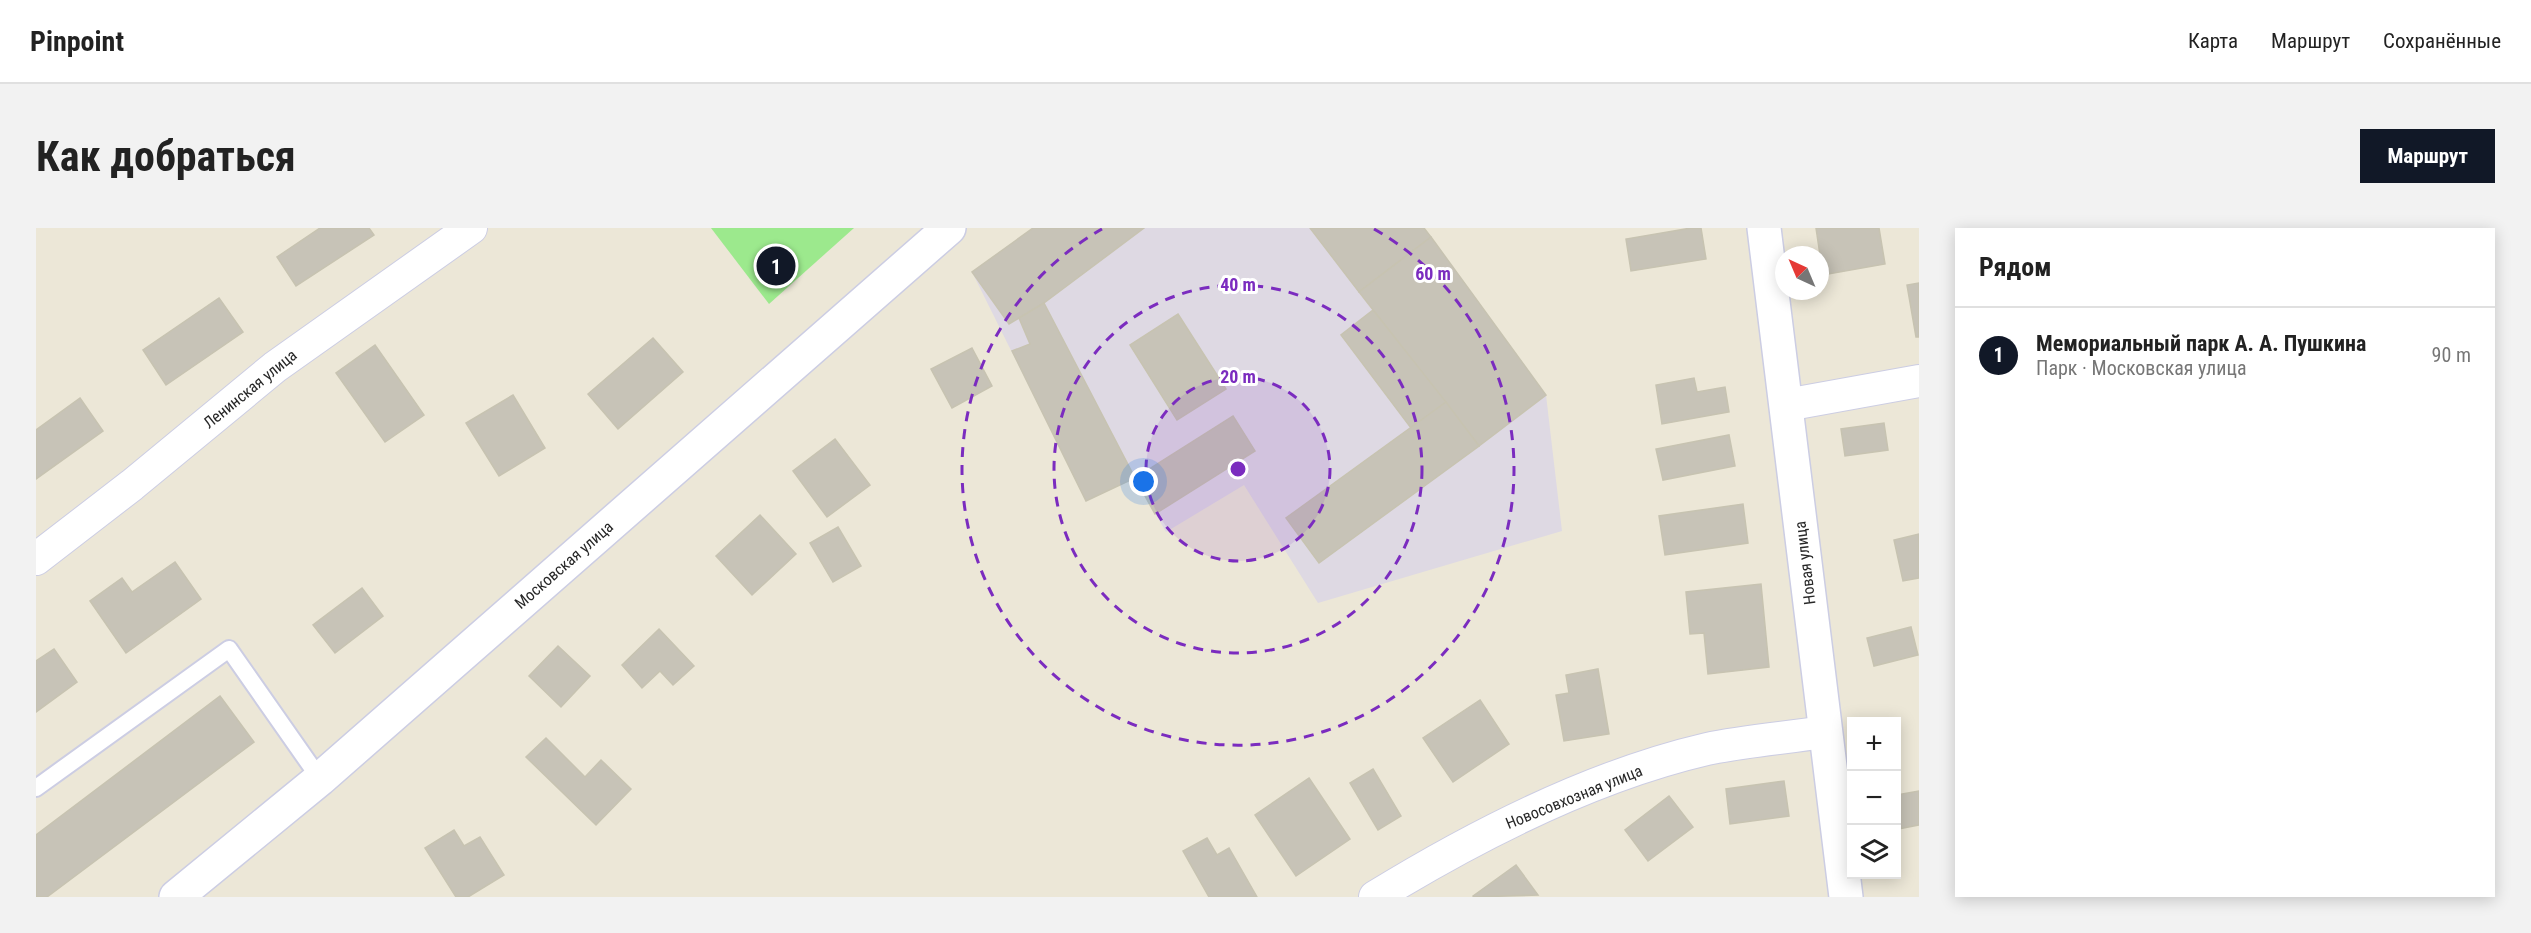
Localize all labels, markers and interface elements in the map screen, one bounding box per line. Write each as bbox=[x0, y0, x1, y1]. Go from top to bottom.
text: Pinpoint bbox=[30, 25, 124, 58]
text: Карта bbox=[2188, 29, 2238, 53]
text: Маршрут bbox=[2271, 29, 2350, 53]
text: Сохранённые bbox=[2383, 29, 2501, 53]
button: Маршрут bbox=[2360, 129, 2495, 183]
text: Как добраться bbox=[36, 132, 296, 181]
pin: 1 bbox=[756, 243, 796, 288]
north arrow bbox=[1775, 246, 1829, 300]
text: Рядом bbox=[1979, 252, 2051, 282]
text: 60 m bbox=[1415, 263, 1451, 284]
text: 40 m bbox=[1220, 274, 1256, 295]
text: Мемориальный парк А. А. Пушкина bbox=[2036, 331, 2366, 356]
text: 1 bbox=[1993, 343, 2004, 367]
text: 90 m bbox=[2432, 343, 2471, 367]
street label: Ленинская улица bbox=[199, 346, 301, 432]
text: Парк · Московская улица bbox=[2036, 356, 2246, 380]
text: 20 m bbox=[1220, 366, 1256, 387]
centre of rings bbox=[1228, 459, 1248, 479]
your location bbox=[1129, 467, 1158, 496]
street label: Московская улица bbox=[511, 517, 617, 613]
street label: Новая улица bbox=[1790, 520, 1820, 606]
map controls bbox=[1847, 717, 1901, 879]
button: + bbox=[1847, 717, 1901, 771]
street label: Новосовхозная улица bbox=[1503, 761, 1645, 833]
button: − bbox=[1847, 771, 1901, 825]
button: layers bbox=[1847, 825, 1901, 879]

